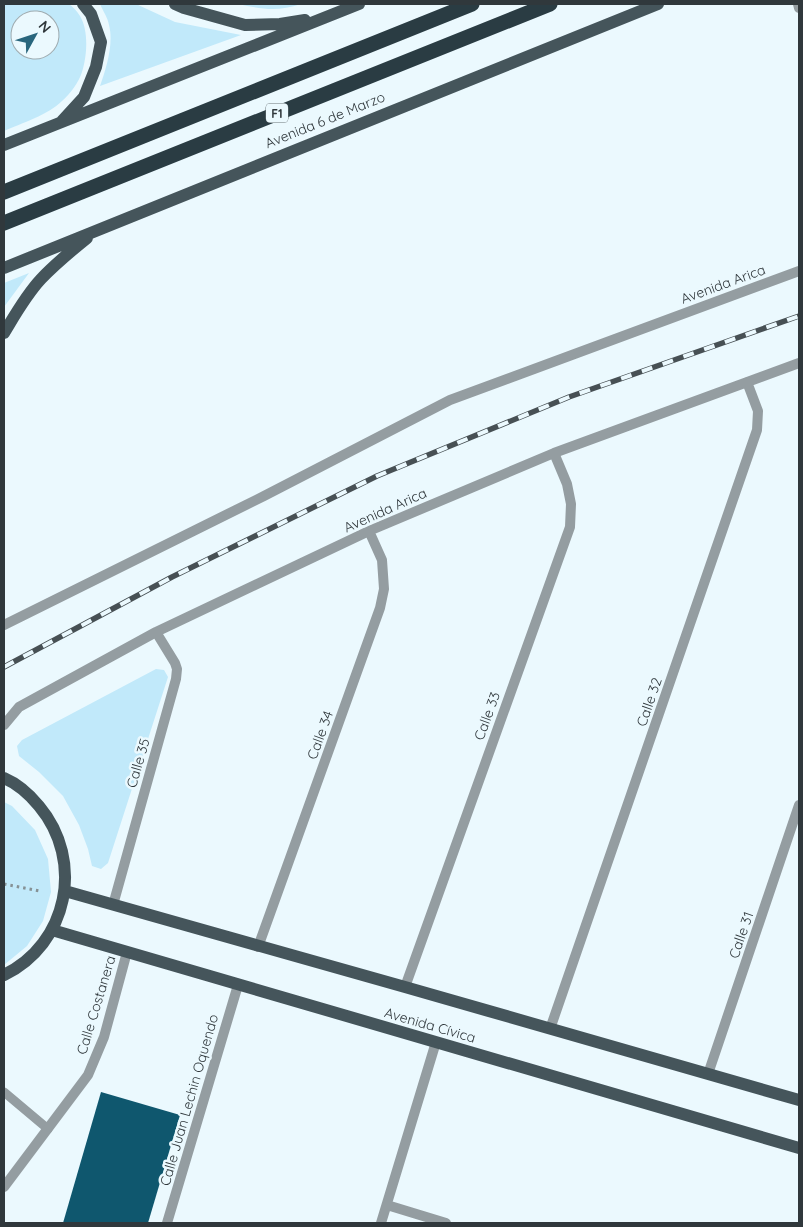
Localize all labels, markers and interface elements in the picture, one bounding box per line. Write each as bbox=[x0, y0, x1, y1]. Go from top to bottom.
north arrow bbox=[10, 10, 60, 60]
text: N bbox=[35, 17, 55, 36]
street label: Avenida 6 de Marzo bbox=[262, 88, 388, 152]
road number: F1 bbox=[266, 104, 288, 122]
street label: Avenida Arica bbox=[678, 260, 768, 308]
street label: Avenida Arica bbox=[341, 484, 429, 536]
street label: Calle 32 bbox=[632, 675, 666, 729]
street label: Calle 33 bbox=[470, 689, 504, 743]
street label: Calle 34 bbox=[303, 708, 337, 762]
street label: Calle 35 bbox=[122, 736, 154, 790]
street label: Calle 31 bbox=[725, 909, 757, 961]
street label: Calle Costanera bbox=[72, 953, 120, 1057]
street label: Avenida Cívica bbox=[382, 1003, 478, 1047]
street label: Calle Juan Lechin Oquendo bbox=[156, 1012, 222, 1188]

